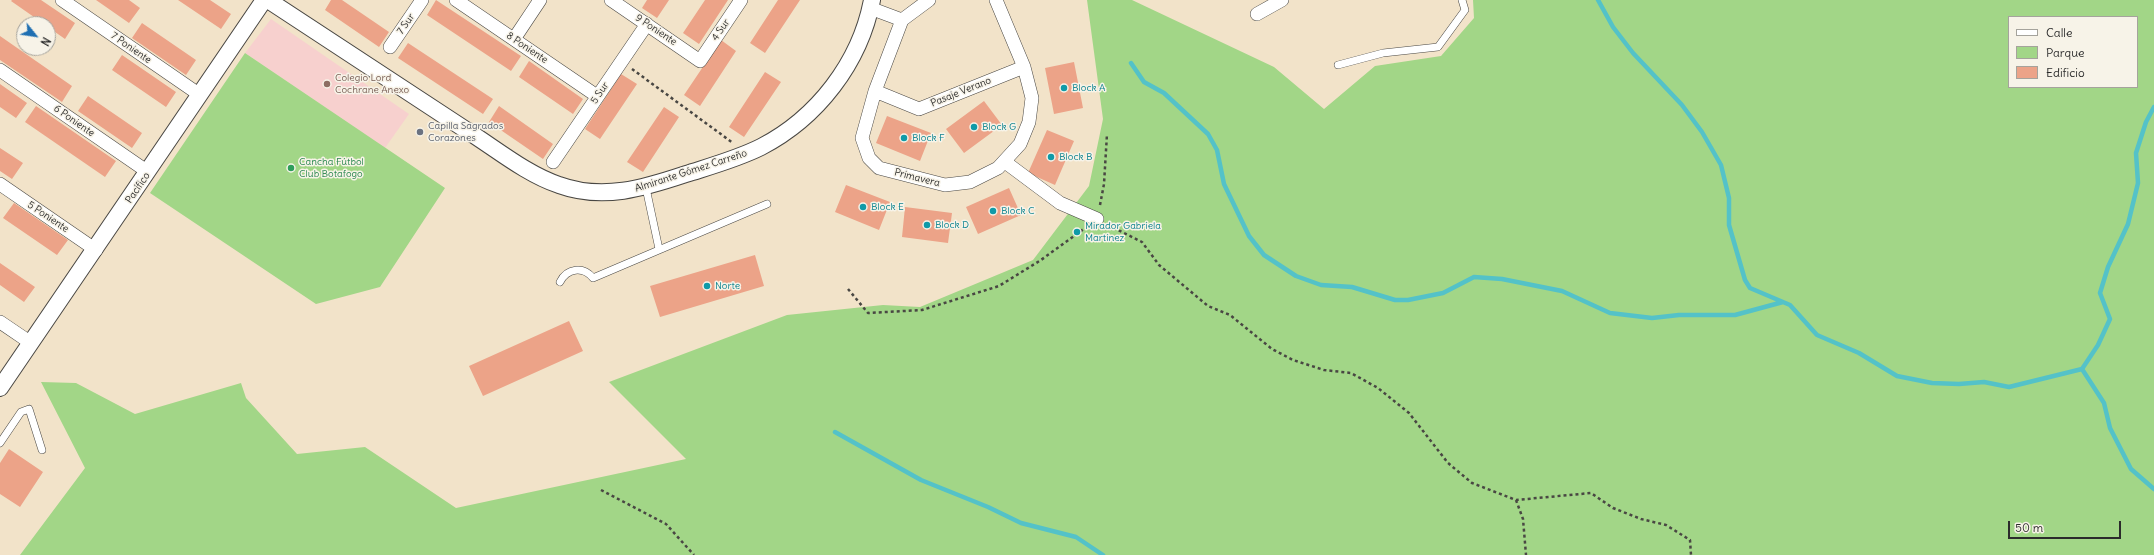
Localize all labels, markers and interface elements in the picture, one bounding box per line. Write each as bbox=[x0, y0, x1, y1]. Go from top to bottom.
street label: 7 Sur bbox=[395, 11, 417, 37]
street label: 9 Poniente bbox=[633, 12, 679, 48]
north arrow bbox=[16, 16, 56, 56]
legend bbox=[2008, 16, 2138, 88]
street label: 4 Sur bbox=[709, 17, 733, 43]
text: Calle bbox=[2046, 25, 2073, 40]
street label: 7 Poniente bbox=[109, 30, 153, 66]
street label: 8 Poniente bbox=[504, 30, 550, 66]
text: N bbox=[38, 35, 53, 48]
text: Parque bbox=[2046, 45, 2085, 60]
text: Edificio bbox=[2046, 65, 2085, 80]
place label: Colegio Lord Cochrane Anexo bbox=[335, 72, 409, 96]
street label: Pasaje Verano bbox=[929, 74, 993, 110]
marker: Colegio Lord Cochrane Anexo bbox=[322, 79, 332, 89]
street label: 5 Sur bbox=[588, 80, 612, 106]
place label: Block A bbox=[1072, 82, 1105, 94]
marker: Block A bbox=[1059, 83, 1069, 93]
street label: 6 Poniente bbox=[51, 103, 97, 139]
place label: Capilla Sagrados Corazones bbox=[428, 120, 503, 144]
place label: Block G bbox=[982, 121, 1016, 133]
marker: Block G bbox=[969, 122, 979, 132]
marker: Capilla Sagrados Corazones bbox=[415, 127, 425, 137]
place label: Block F bbox=[912, 132, 945, 144]
marker: Block F bbox=[899, 133, 909, 143]
street label: Almirante Gómez Carreño bbox=[633, 147, 749, 195]
place label: Block B bbox=[1059, 151, 1093, 163]
marker: Block B bbox=[1046, 152, 1056, 162]
place label: Cancha Fútbol Club Botafogo bbox=[299, 156, 364, 180]
marker: Cancha Fútbol Club Botafogo bbox=[286, 163, 296, 173]
street label: Primavera bbox=[893, 167, 941, 189]
street label: Pacífico bbox=[123, 170, 153, 206]
street label: 5 Poniente bbox=[25, 199, 71, 235]
place label: Block E bbox=[871, 201, 904, 213]
marker: Block E bbox=[858, 202, 868, 212]
place label: Block C bbox=[1001, 205, 1035, 217]
marker: Block C bbox=[988, 206, 998, 216]
place label: Block D bbox=[935, 219, 969, 231]
marker: Block D bbox=[922, 220, 932, 230]
place label: Mirador Gabriela Martínez bbox=[1085, 220, 1161, 244]
marker: Mirador Gabriela Martínez bbox=[1072, 227, 1082, 237]
place label: Norte bbox=[715, 280, 740, 292]
marker: Norte bbox=[702, 281, 712, 291]
scale bar bbox=[2010, 513, 2123, 539]
text: 50 m bbox=[2015, 520, 2043, 535]

